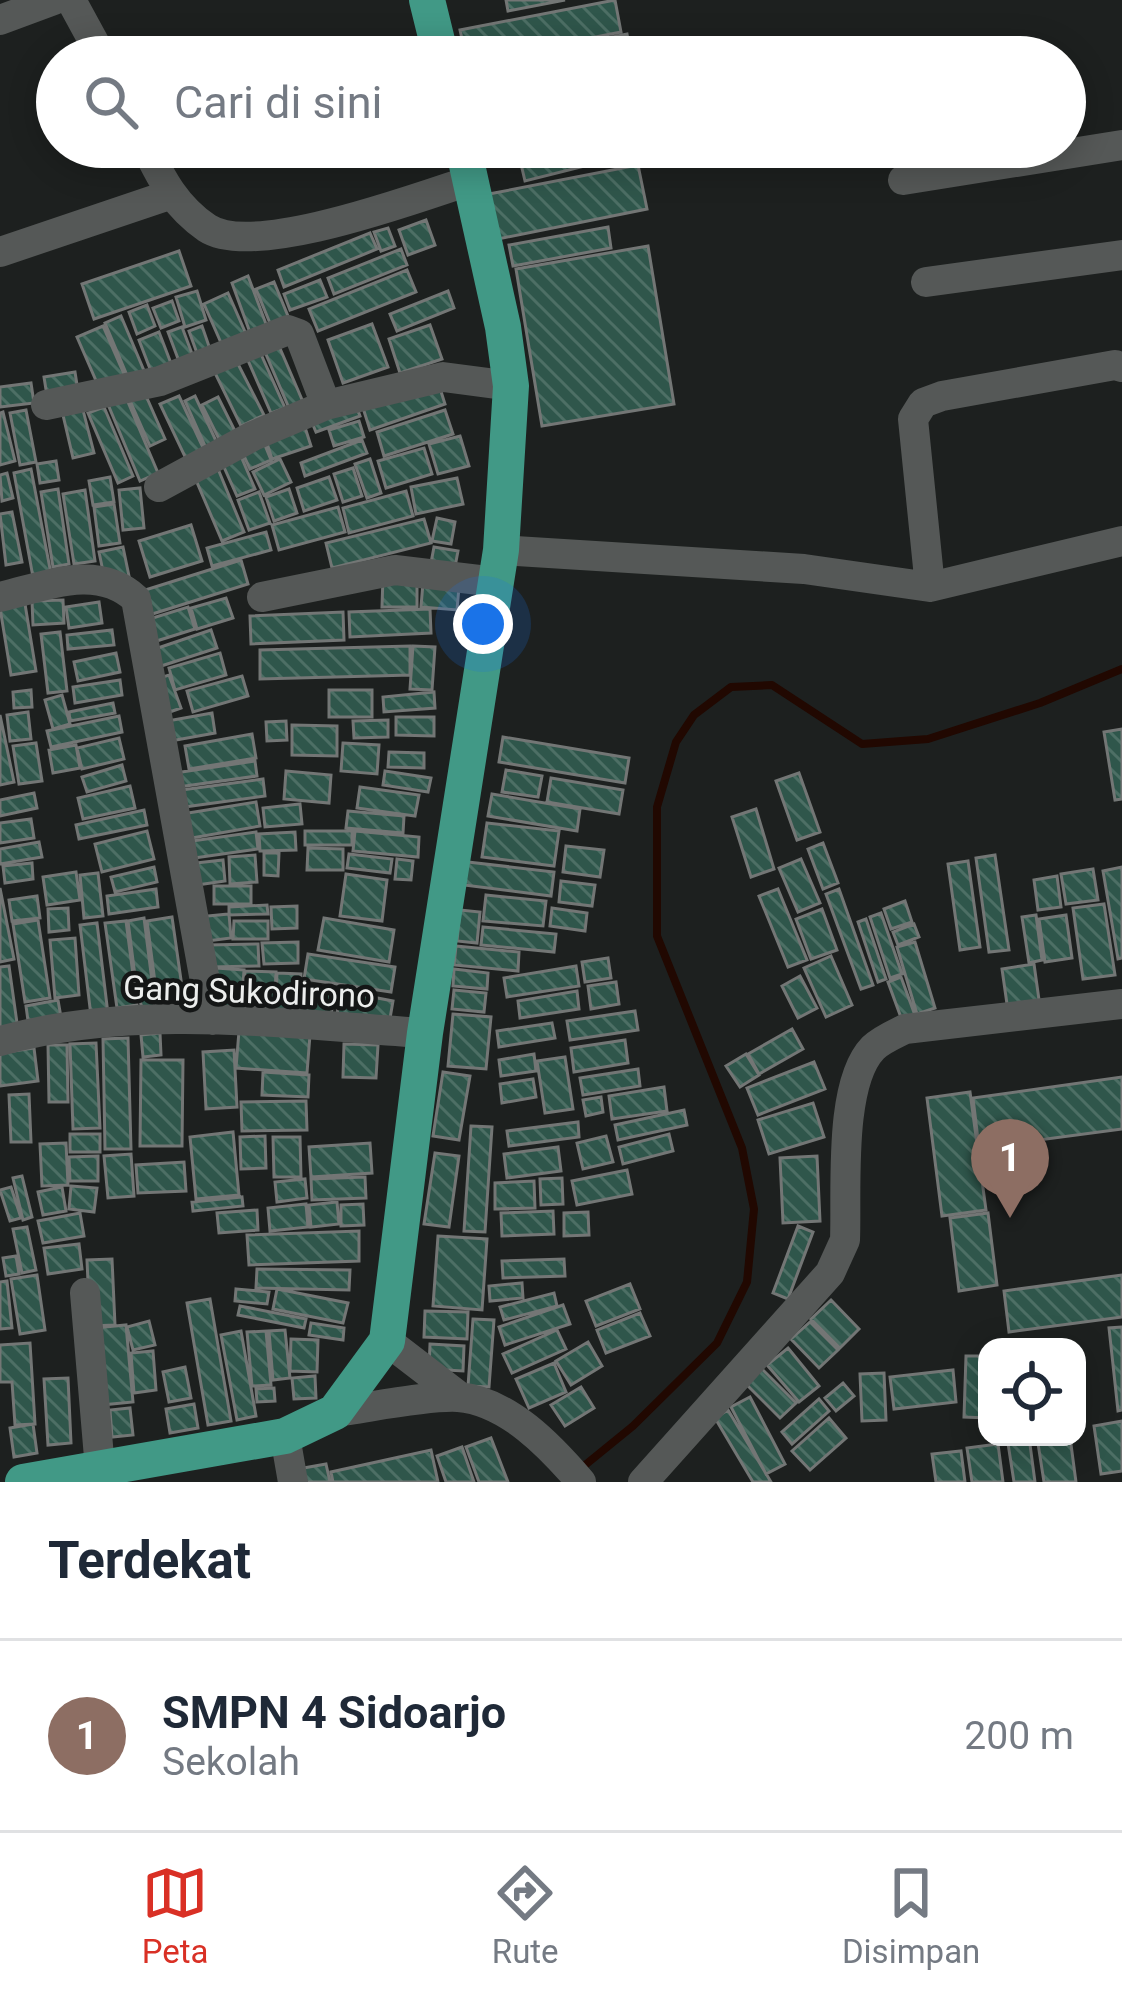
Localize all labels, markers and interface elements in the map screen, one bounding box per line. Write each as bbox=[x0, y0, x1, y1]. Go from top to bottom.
search box bbox=[36, 36, 1086, 168]
icon: search bbox=[78, 69, 144, 135]
text: Cari di sini bbox=[174, 76, 383, 129]
your location bbox=[453, 594, 513, 654]
street label: Gang Sukodirono bbox=[122, 968, 376, 1015]
pin: 1 bbox=[971, 1119, 1049, 1218]
map controls bbox=[978, 1338, 1086, 1446]
button: locate bbox=[978, 1338, 1086, 1446]
text: Terdekat bbox=[48, 1531, 251, 1590]
text: SMPN 4 Sidoarjo bbox=[162, 1686, 506, 1739]
text: 1 bbox=[76, 1713, 98, 1759]
text: 200 m bbox=[964, 1713, 1074, 1759]
text: Sekolah bbox=[162, 1739, 300, 1785]
tab: Peta bbox=[142, 1860, 209, 1971]
tab: Rute bbox=[492, 1860, 559, 1971]
tab: Disimpan bbox=[842, 1860, 980, 1971]

